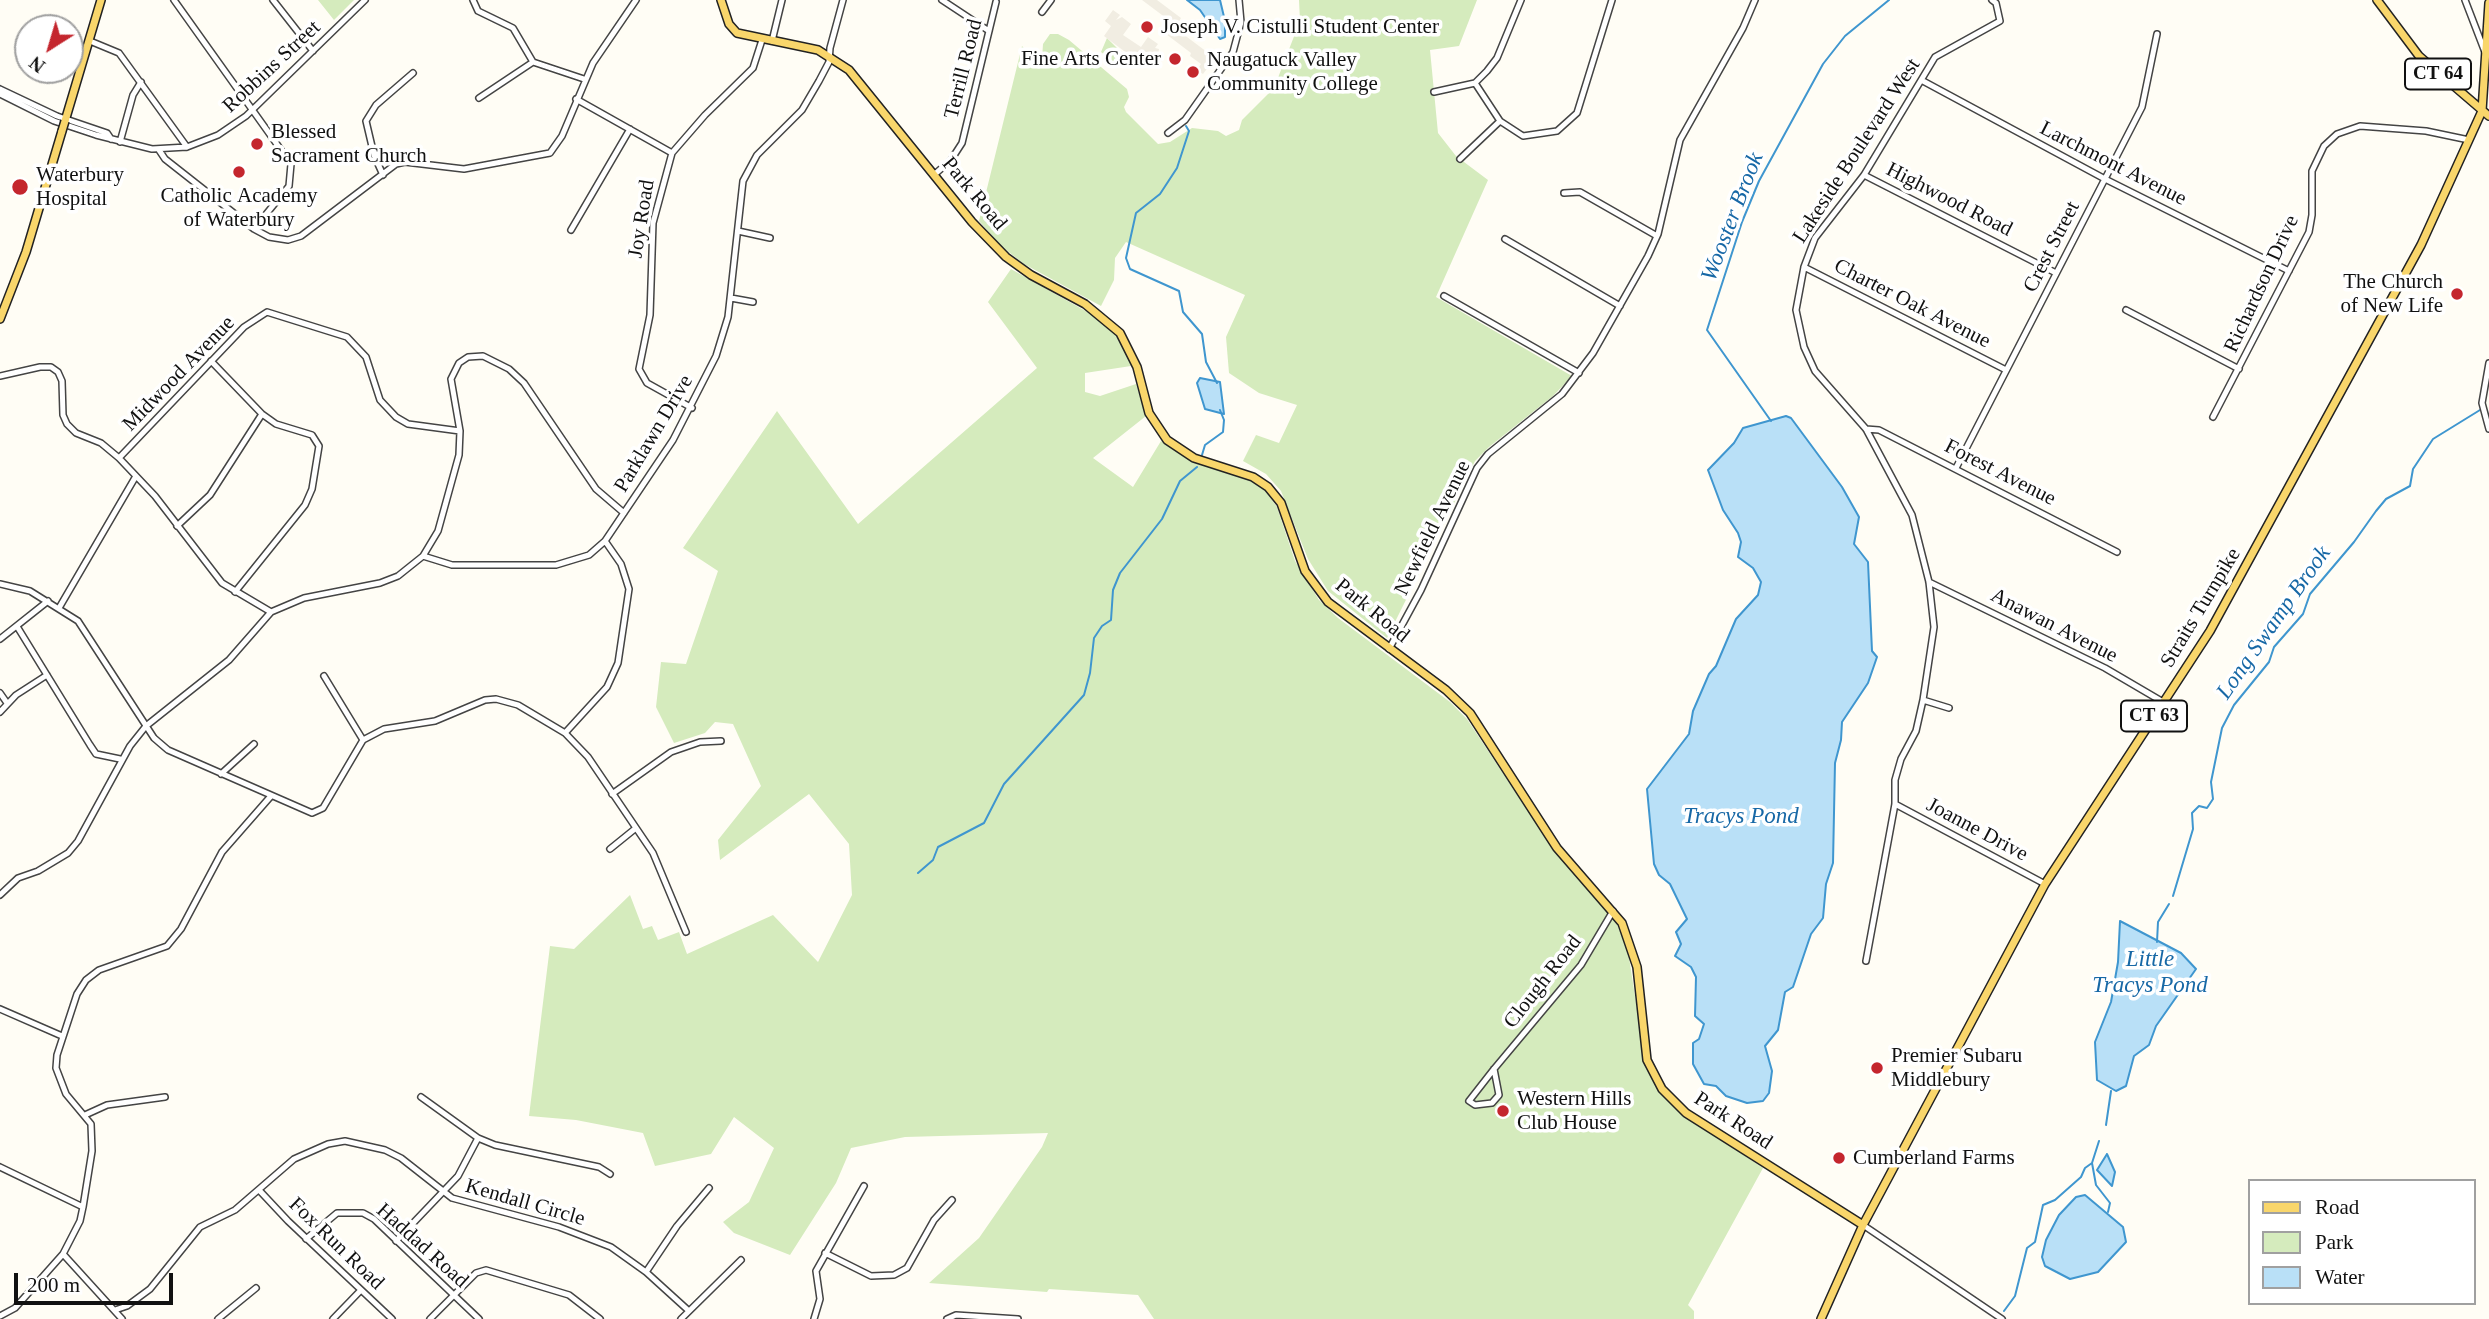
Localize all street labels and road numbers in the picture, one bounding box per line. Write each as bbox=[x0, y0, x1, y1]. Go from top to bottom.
street label: Robbins Street bbox=[218, 15, 326, 119]
street label: Terrill Road bbox=[939, 17, 989, 121]
street label: Lakeside Boulevard West bbox=[1788, 54, 1926, 248]
road number: CT 64 bbox=[2405, 58, 2471, 90]
street label: Larchmont Avenue bbox=[2035, 116, 2191, 212]
street label: Park Road bbox=[936, 152, 1012, 236]
street label: Highwood Road bbox=[1882, 157, 2016, 243]
street label: Joy Road bbox=[623, 178, 661, 260]
street label: Crest Street bbox=[2018, 197, 2086, 297]
street label: Richardson Drive bbox=[2219, 211, 2305, 357]
street label: Charter Oak Avenue bbox=[1830, 254, 1994, 354]
street label: Midwood Avenue bbox=[118, 311, 240, 437]
street label: Parklawn Drive bbox=[609, 371, 699, 497]
street label: Forest Avenue bbox=[1940, 434, 2060, 512]
street label: Newfield Avenue bbox=[1389, 456, 1477, 600]
street label: Straits Turnpike bbox=[2155, 544, 2247, 672]
street label: Park Road bbox=[1330, 573, 1414, 649]
street label: Anawan Avenue bbox=[1986, 583, 2122, 669]
road number: CT 63 bbox=[2121, 701, 2187, 732]
street label: Joanne Drive bbox=[1922, 793, 2032, 867]
street label: Clough Road bbox=[1499, 930, 1587, 1034]
street label: Park Road bbox=[1689, 1086, 1777, 1156]
street label: Kendall Circle bbox=[462, 1174, 588, 1232]
street label: Fox Run Road bbox=[283, 1192, 389, 1296]
street label: Haddad Road bbox=[371, 1198, 473, 1294]

